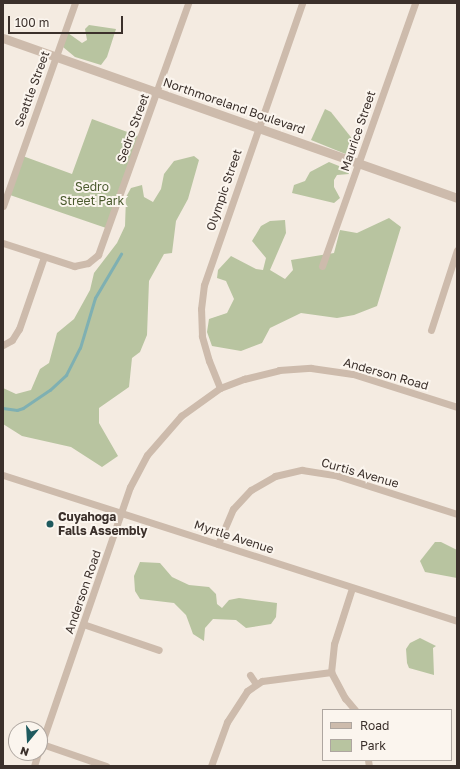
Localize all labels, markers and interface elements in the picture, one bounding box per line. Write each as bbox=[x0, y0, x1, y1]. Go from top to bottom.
scale bar bbox=[10, 8, 125, 34]
text: 100 m bbox=[15, 15, 49, 30]
street label: Seattle Street bbox=[12, 49, 52, 129]
street label: Northmoreland Boulevard bbox=[161, 75, 307, 137]
street label: Maurice Street bbox=[337, 89, 379, 173]
street label: Sedro Street bbox=[114, 92, 152, 164]
street label: Olympic Street bbox=[203, 147, 245, 233]
park label: Sedro Street Park bbox=[60, 180, 124, 208]
street label: Anderson Road bbox=[342, 355, 430, 393]
street label: Curtis Avenue bbox=[320, 455, 400, 491]
place label: Cuyahoga Falls Assembly bbox=[58, 510, 147, 538]
street label: Myrtle Avenue bbox=[192, 517, 276, 557]
marker: Cuyahoga Falls Assembly bbox=[45, 519, 55, 529]
street label: Anderson Road bbox=[62, 548, 104, 636]
legend bbox=[322, 709, 452, 761]
text: Road bbox=[360, 718, 389, 733]
north arrow bbox=[8, 721, 48, 761]
text: Park bbox=[360, 738, 386, 753]
text: N bbox=[18, 744, 30, 759]

